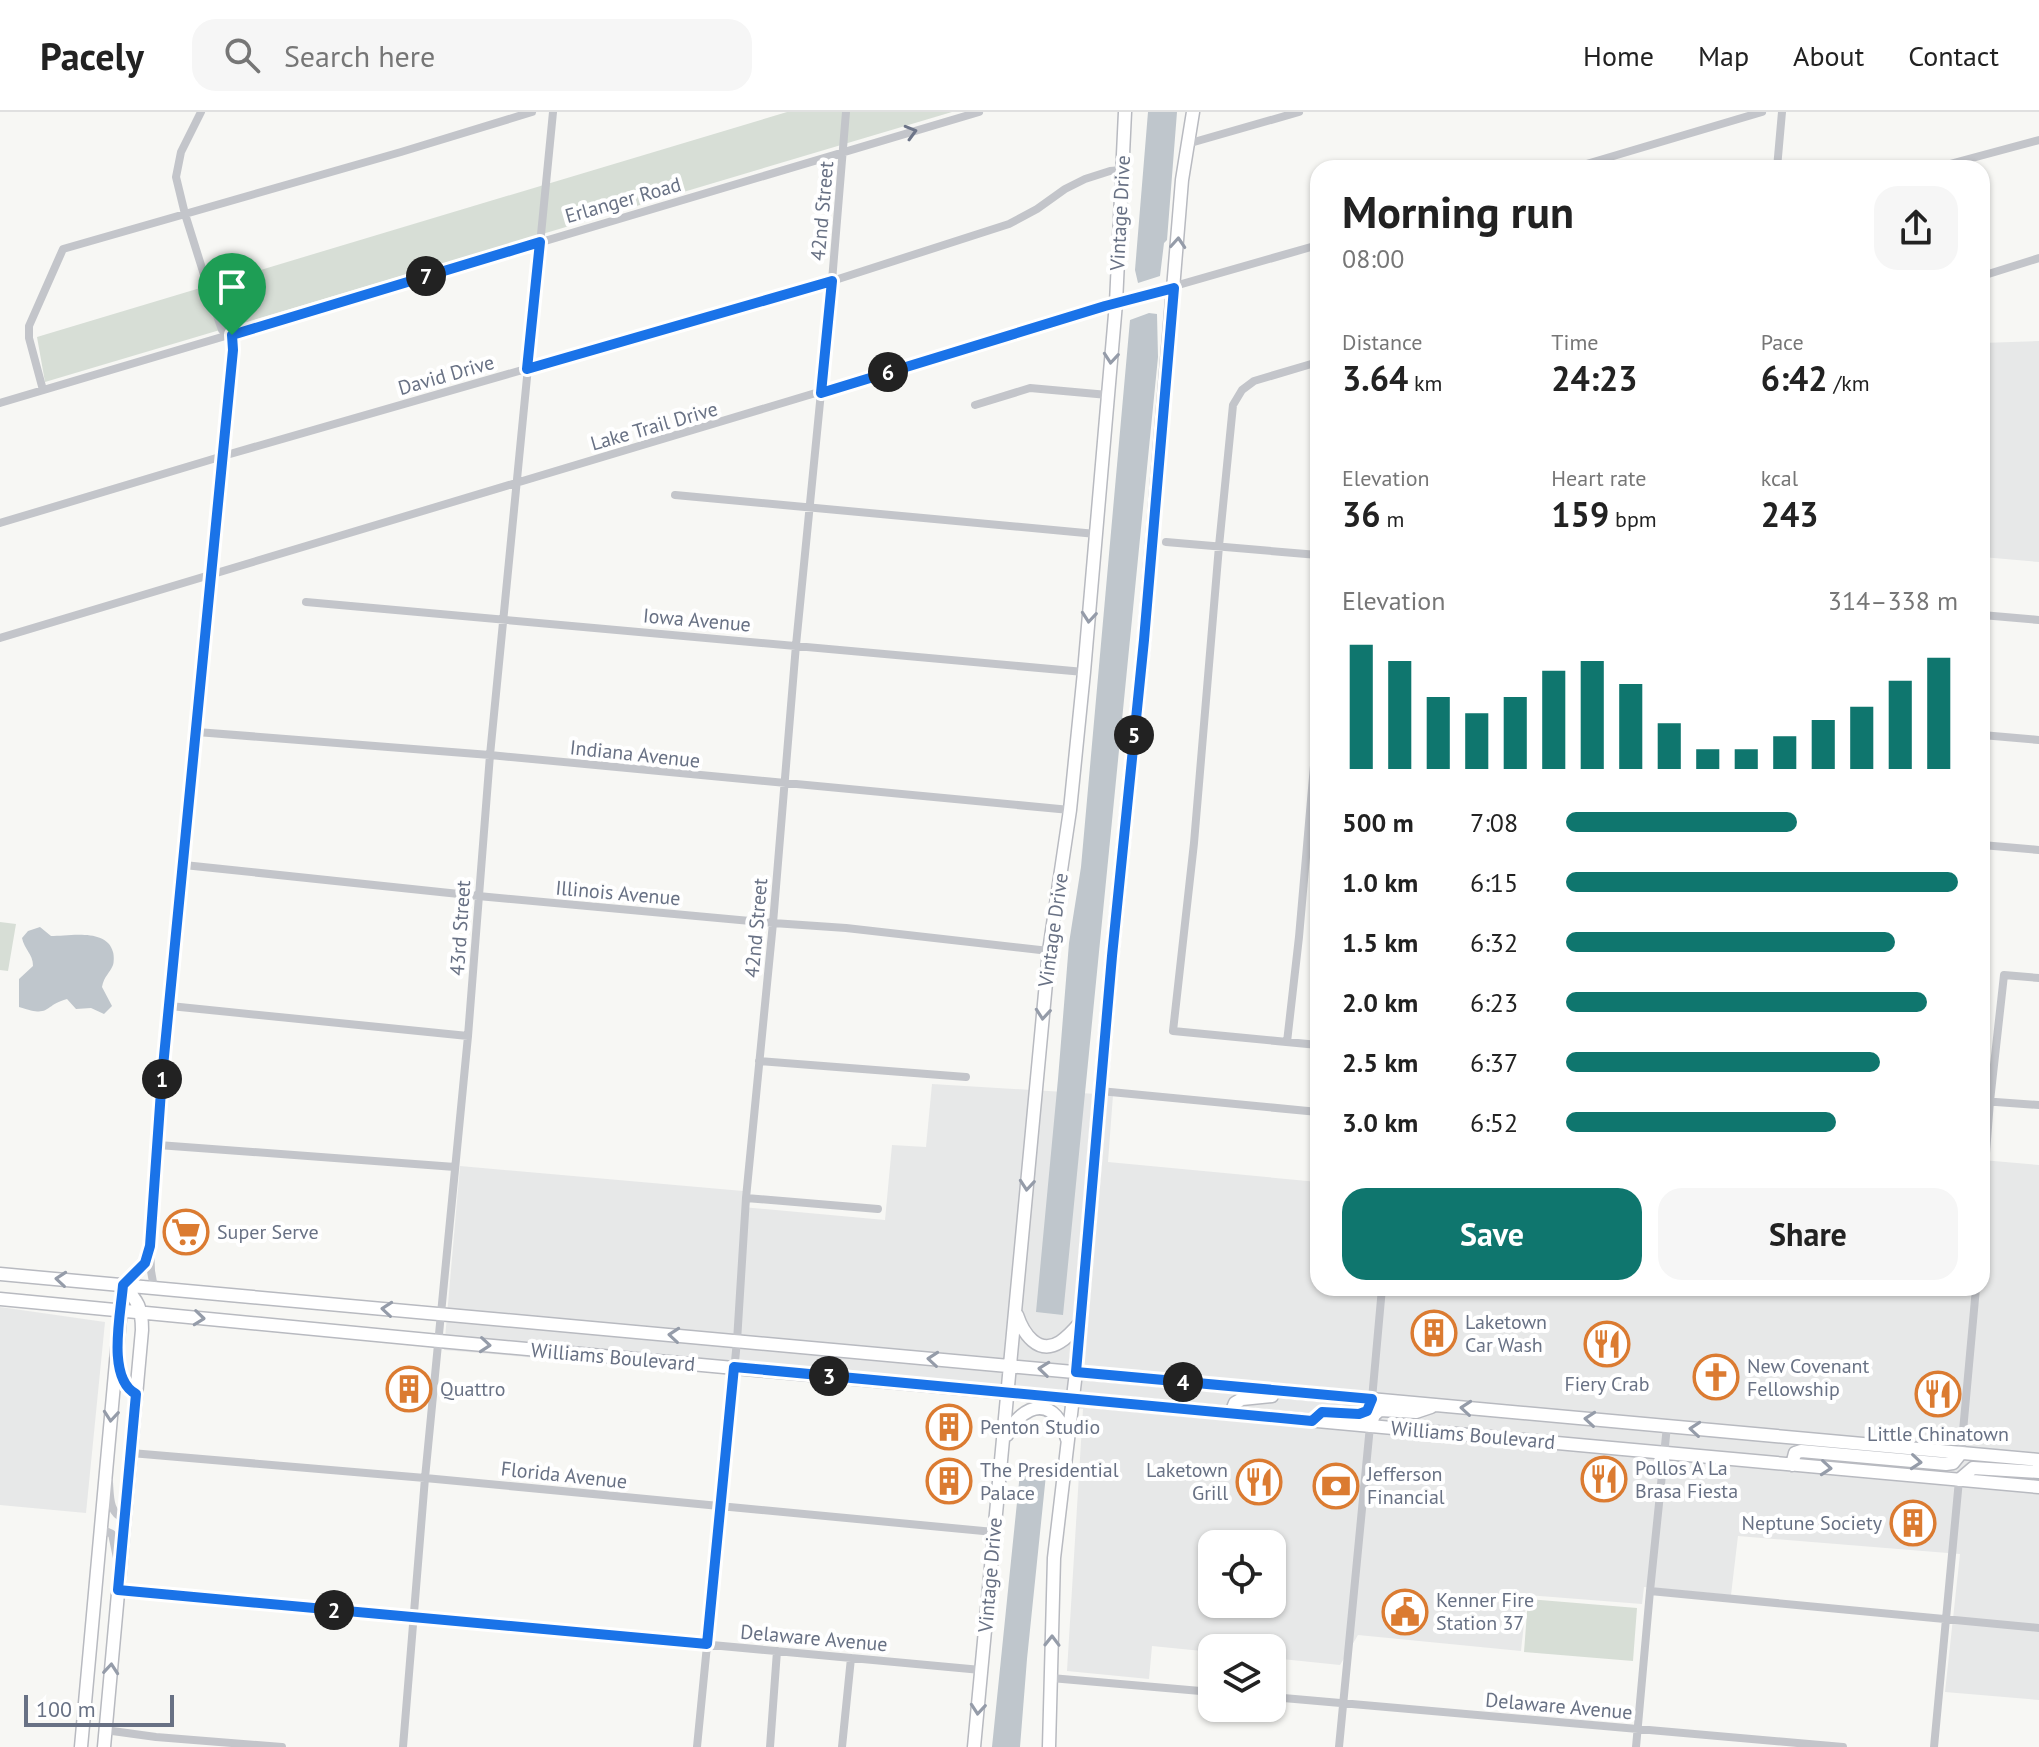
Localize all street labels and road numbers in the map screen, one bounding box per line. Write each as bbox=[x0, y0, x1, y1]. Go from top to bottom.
street label: Vintage Drive bbox=[1104, 155, 1136, 272]
street label: 42nd Street bbox=[805, 160, 839, 262]
street label: Erlanger Road bbox=[562, 171, 684, 229]
street label: David Drive bbox=[395, 349, 497, 401]
street label: Lake Trail Drive bbox=[587, 395, 721, 457]
street label: Iowa Avenue bbox=[642, 602, 752, 638]
street label: Indiana Avenue bbox=[569, 734, 701, 774]
street label: Vintage Drive bbox=[1032, 871, 1074, 990]
street label: Illinois Avenue bbox=[554, 875, 682, 911]
street label: 42nd Street bbox=[739, 877, 773, 979]
street label: 43rd Street bbox=[444, 879, 476, 977]
street label: Williams Boulevard bbox=[530, 1337, 696, 1377]
street label: Williams Boulevard bbox=[1390, 1415, 1556, 1455]
street label: Florida Avenue bbox=[500, 1455, 628, 1495]
street label: Vintage Drive bbox=[972, 1516, 1008, 1635]
street label: Delaware Avenue bbox=[739, 1619, 889, 1657]
street label: Delaware Avenue bbox=[1484, 1687, 1634, 1725]

